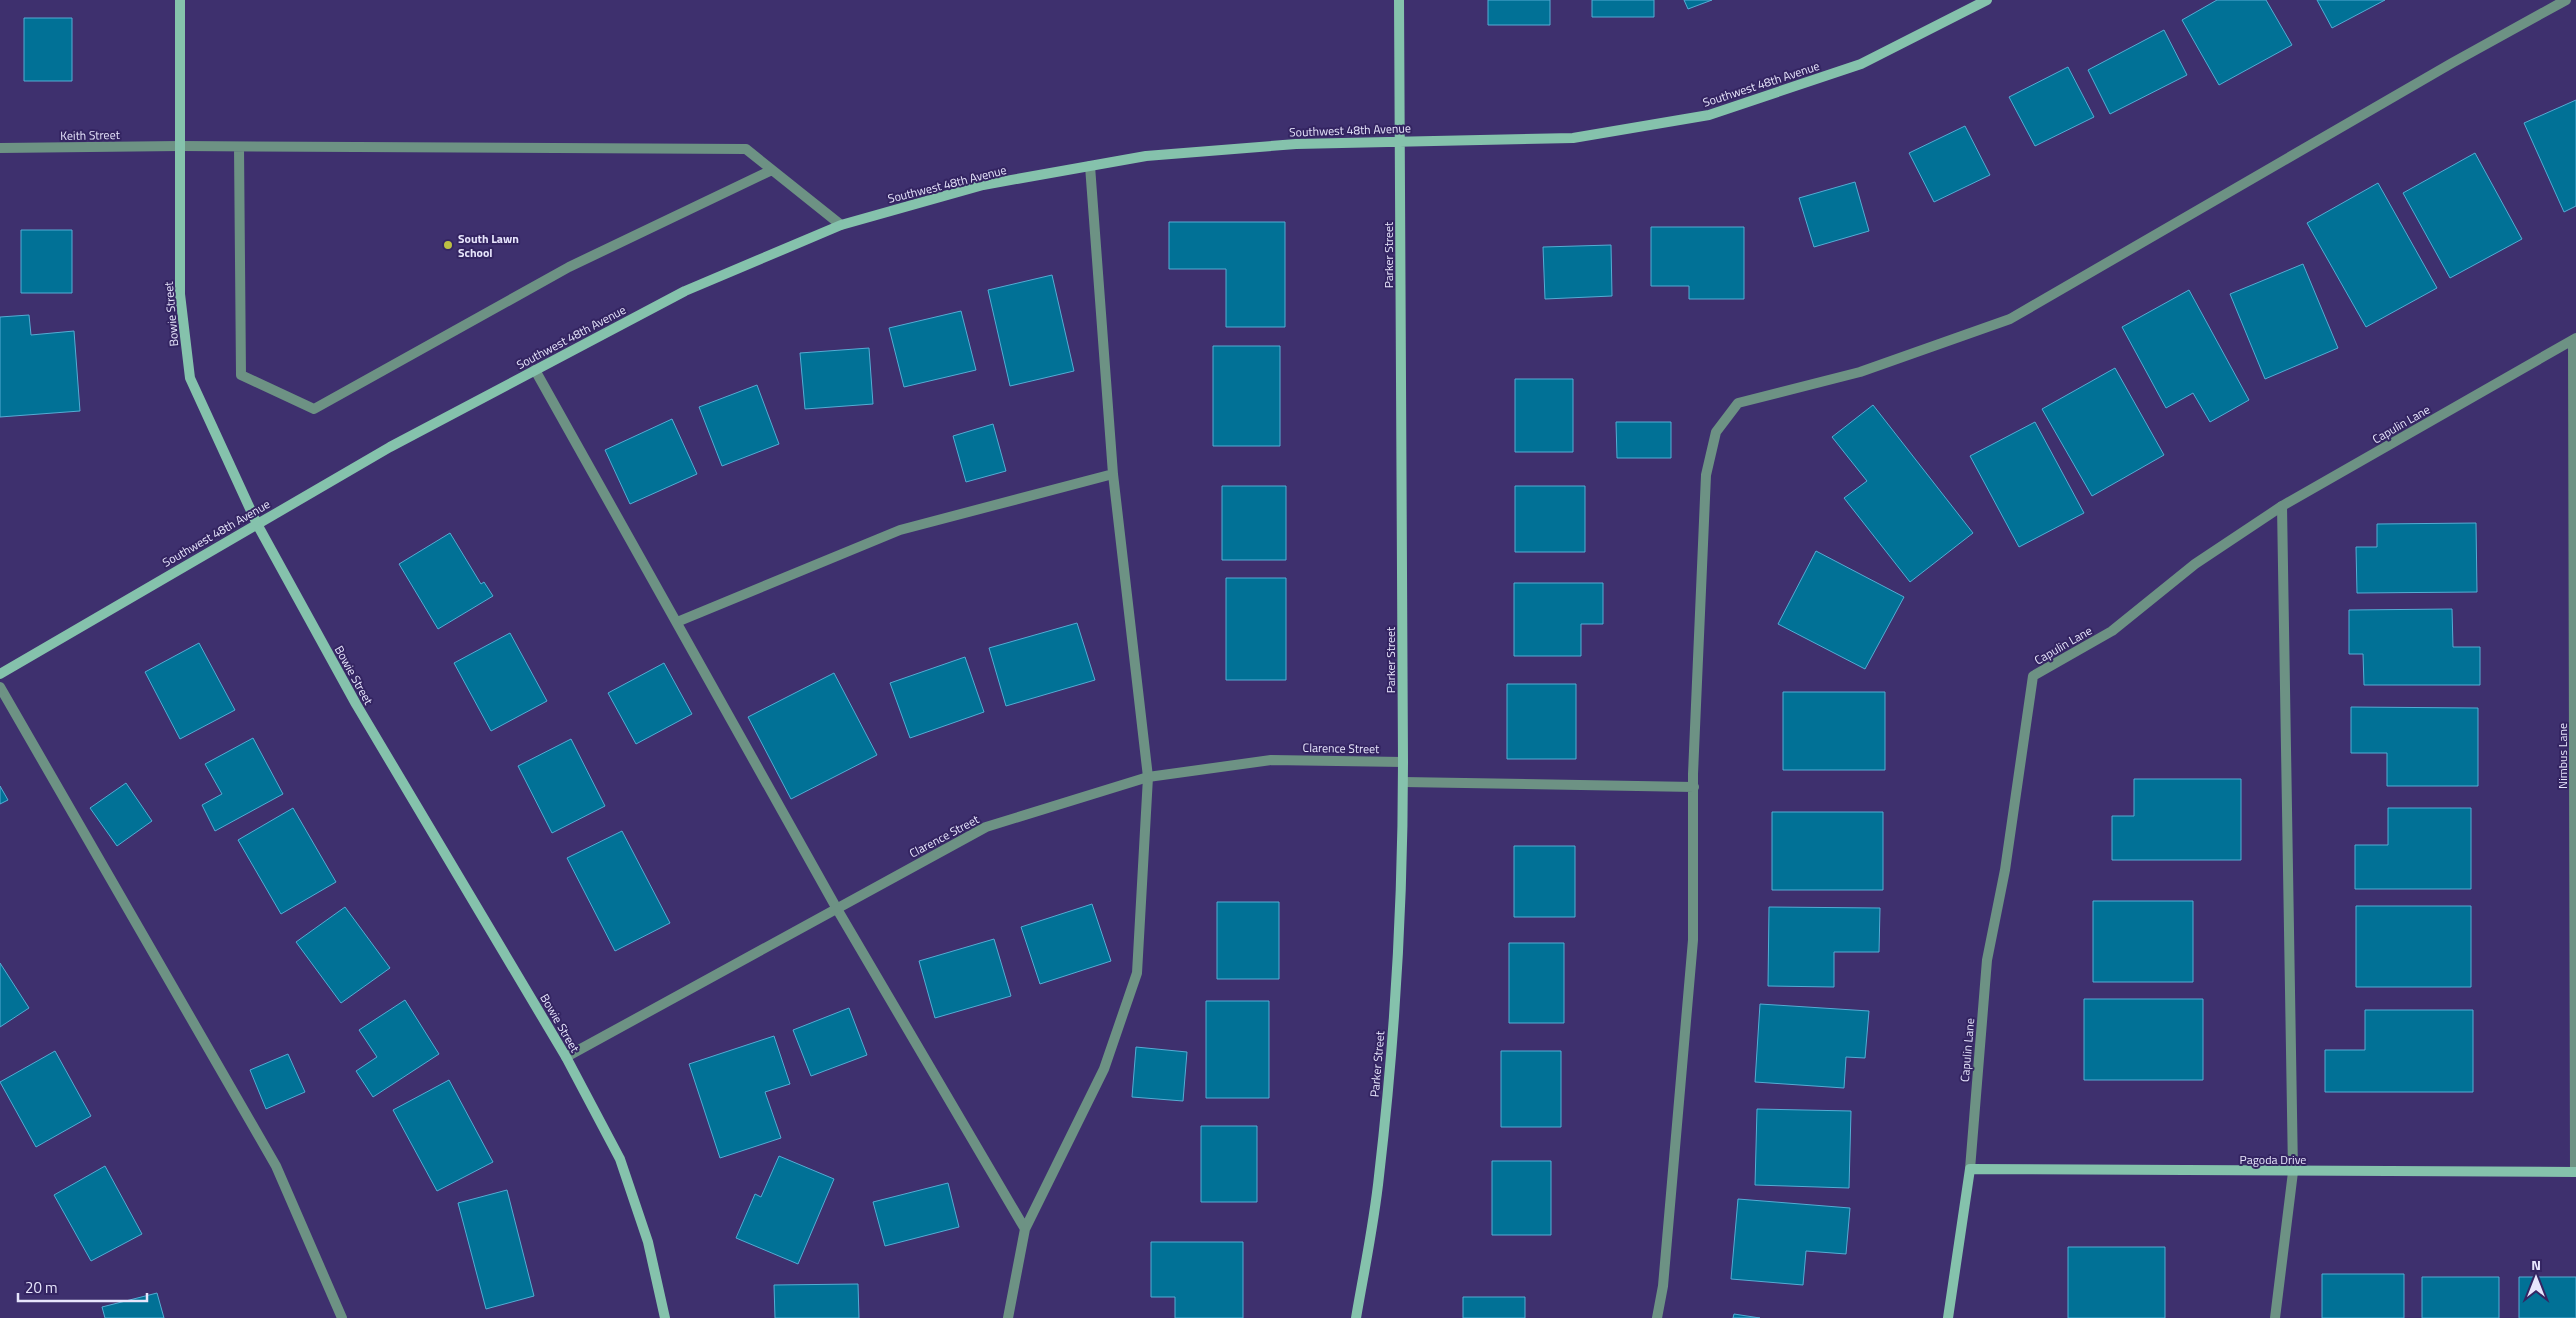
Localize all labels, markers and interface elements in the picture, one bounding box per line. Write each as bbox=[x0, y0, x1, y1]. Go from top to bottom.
street label: Southwest 48th Avenue bbox=[1700, 56, 1822, 112]
street label: Southwest 48th Avenue bbox=[1289, 118, 1411, 142]
street label: Keith Street bbox=[60, 125, 121, 145]
street label: Southwest 48th Avenue bbox=[886, 160, 1008, 208]
street label: Parker Street bbox=[1379, 221, 1398, 288]
place label: South Lawn School bbox=[458, 229, 519, 262]
marker: South Lawn School bbox=[442, 239, 454, 251]
street label: Bowie Street bbox=[159, 280, 183, 347]
street label: Southwest 48th Avenue bbox=[513, 300, 629, 374]
street label: Capulin Lane bbox=[2369, 400, 2433, 448]
street label: Southwest 48th Avenue bbox=[159, 494, 273, 572]
street label: Capulin Lane bbox=[2031, 621, 2095, 669]
street label: Parker Street bbox=[1381, 626, 1400, 693]
street label: Bowie Street bbox=[330, 642, 378, 709]
street label: Nimbus Lane bbox=[2553, 723, 2572, 789]
street label: Clarence Street bbox=[1303, 738, 1380, 758]
street label: Clarence Street bbox=[906, 809, 983, 862]
street label: Bowie Street bbox=[536, 990, 585, 1057]
street label: Capulin Lane bbox=[1955, 1017, 1979, 1083]
street label: Parker Street bbox=[1365, 1029, 1389, 1098]
street label: Pagoda Drive bbox=[2240, 1150, 2306, 1169]
north arrow bbox=[2511, 1253, 2561, 1303]
text: N bbox=[2531, 1254, 2541, 1275]
scale bar bbox=[18, 1270, 146, 1302]
text: 20 m bbox=[25, 1276, 58, 1299]

